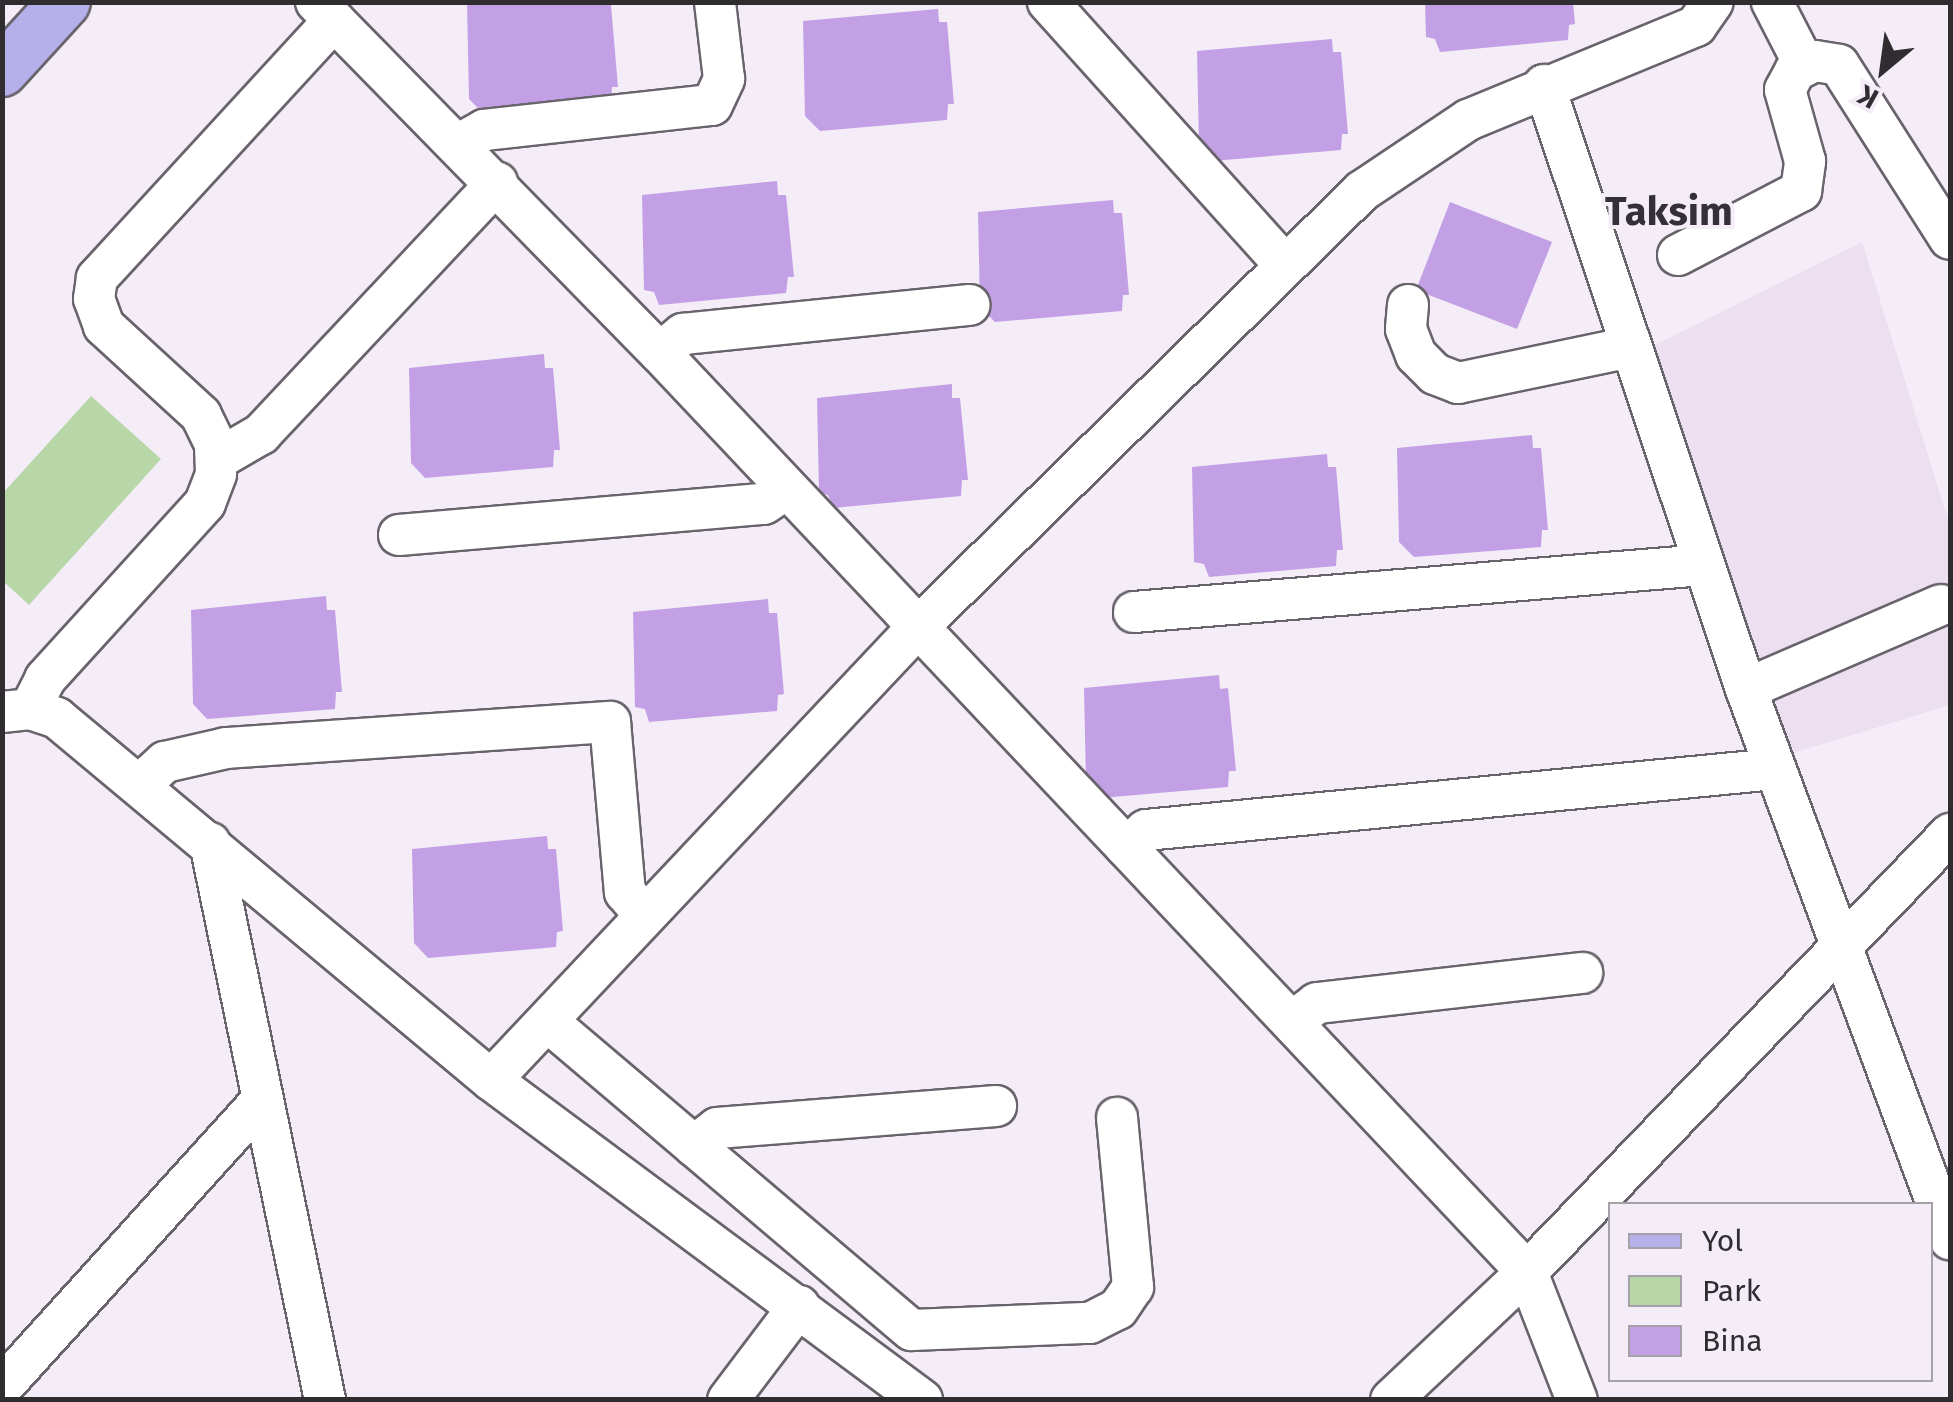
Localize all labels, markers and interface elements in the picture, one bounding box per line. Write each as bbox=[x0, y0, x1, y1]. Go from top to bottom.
north arrow bbox=[1833, 20, 1933, 120]
text: K bbox=[1852, 78, 1884, 115]
district label: Taksim bbox=[1605, 188, 1733, 236]
legend bbox=[1608, 1202, 1933, 1382]
text: Yol bbox=[1702, 1223, 1743, 1259]
text: Park bbox=[1702, 1273, 1761, 1309]
text: Bina bbox=[1702, 1323, 1763, 1359]

